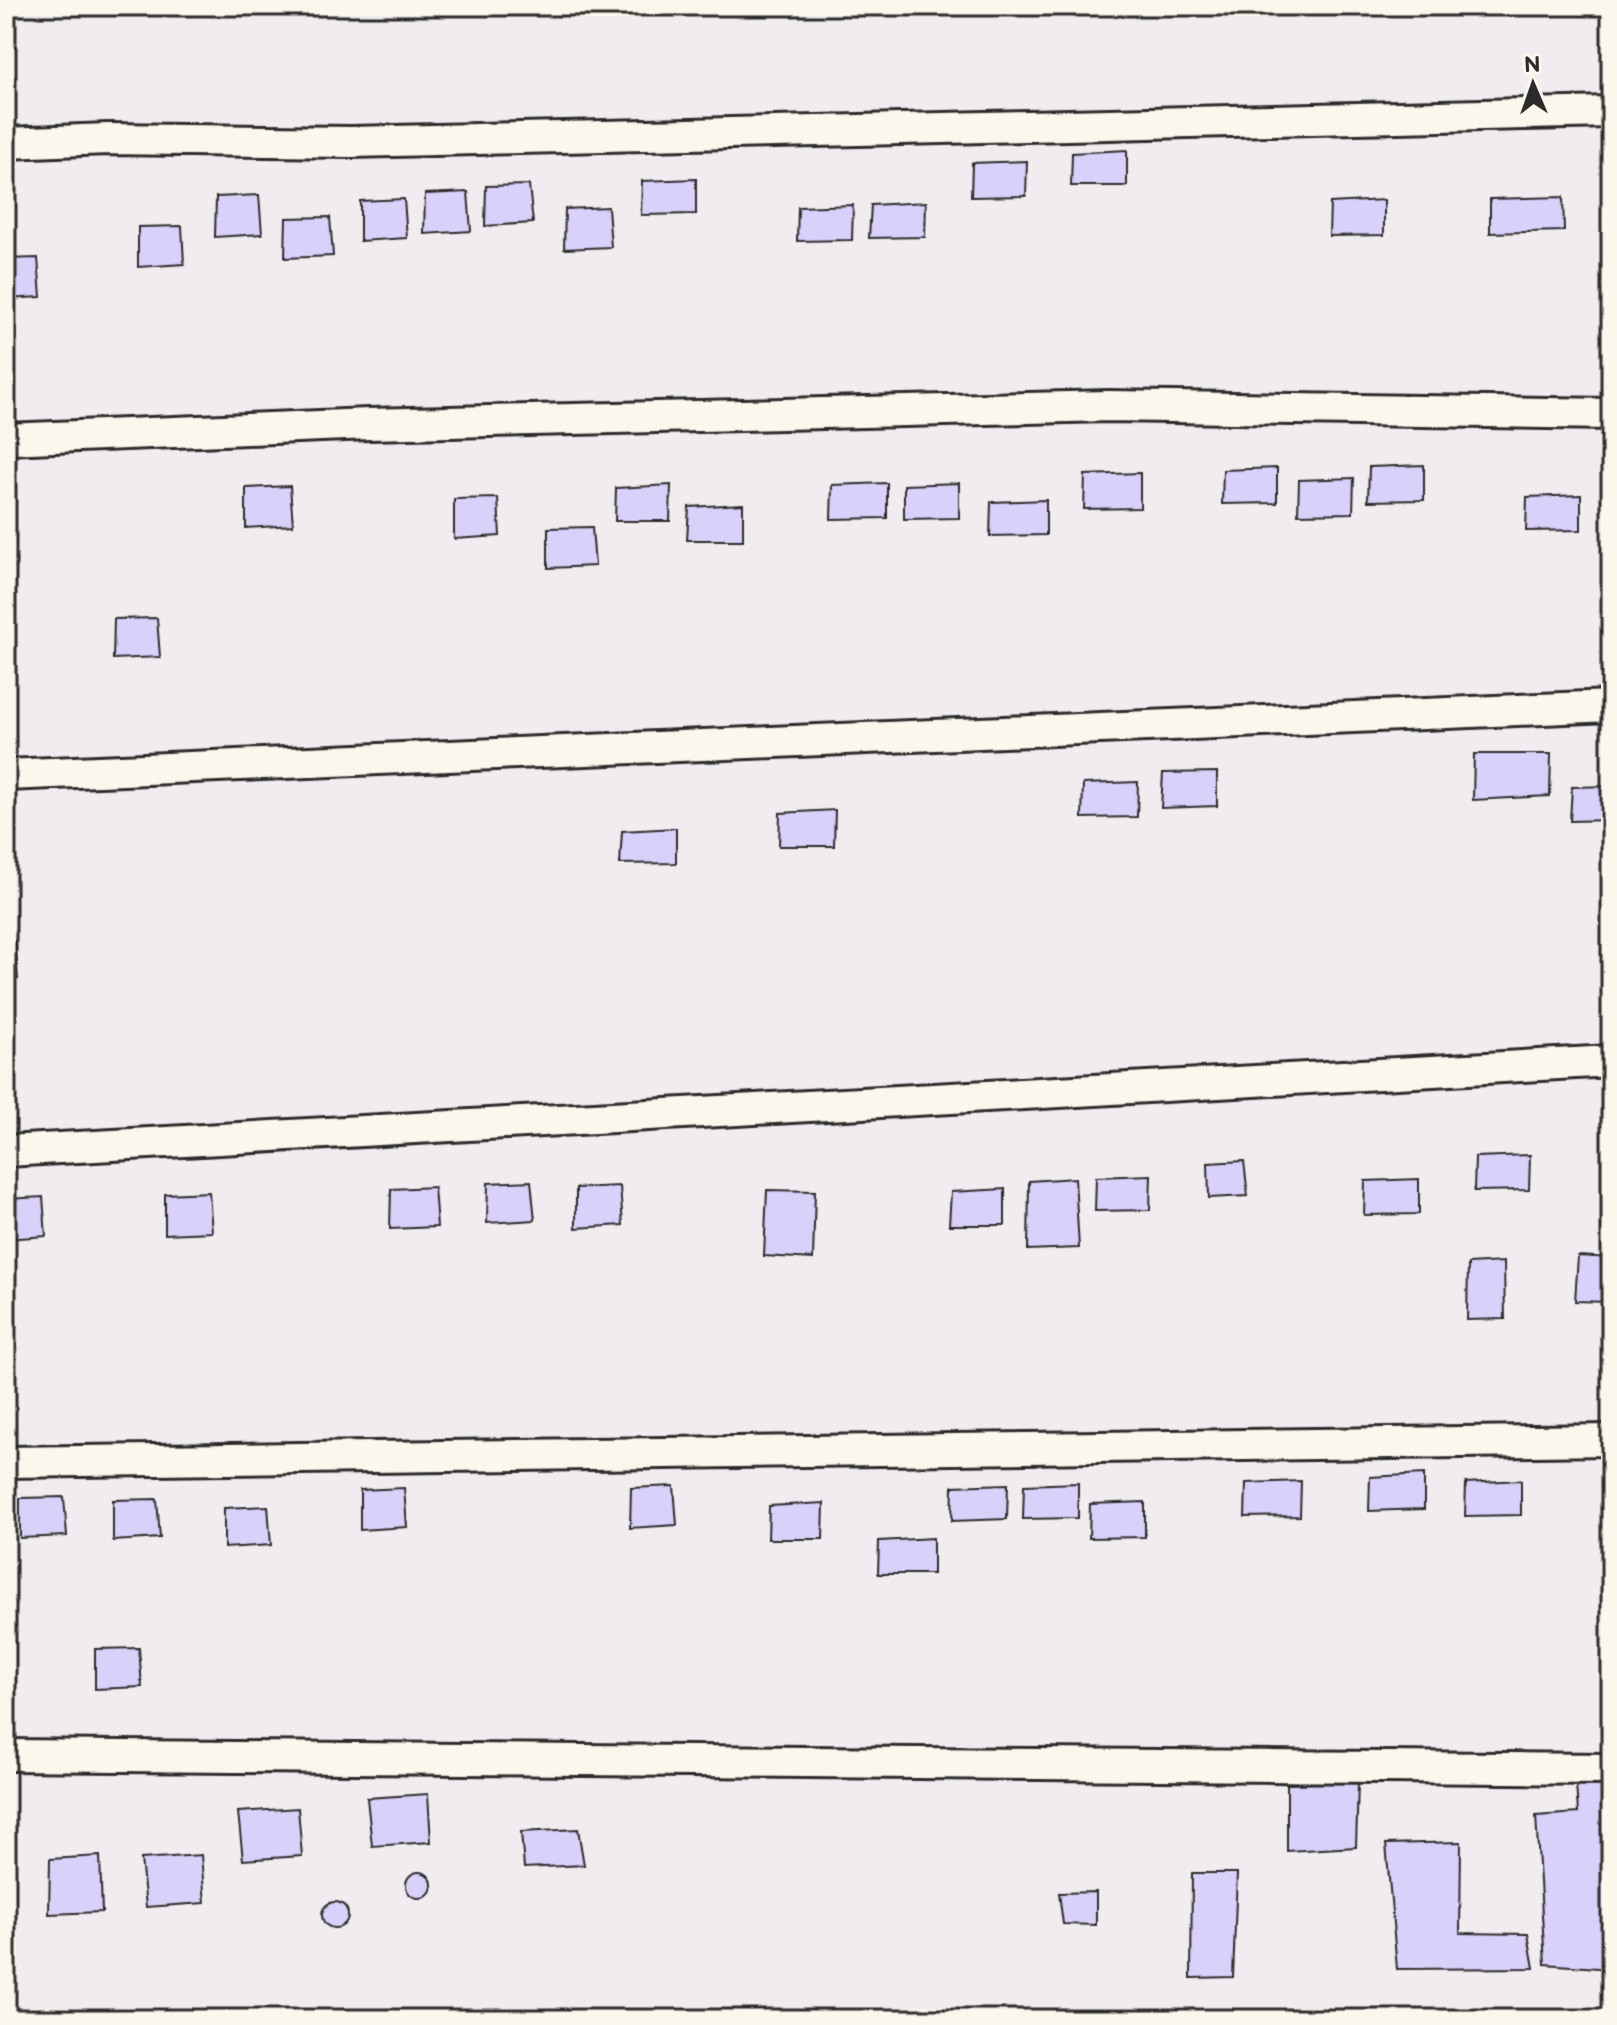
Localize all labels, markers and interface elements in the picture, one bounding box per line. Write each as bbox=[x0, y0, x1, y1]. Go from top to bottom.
north arrow bbox=[1493, 44, 1573, 124]
text: N bbox=[1524, 52, 1541, 79]

